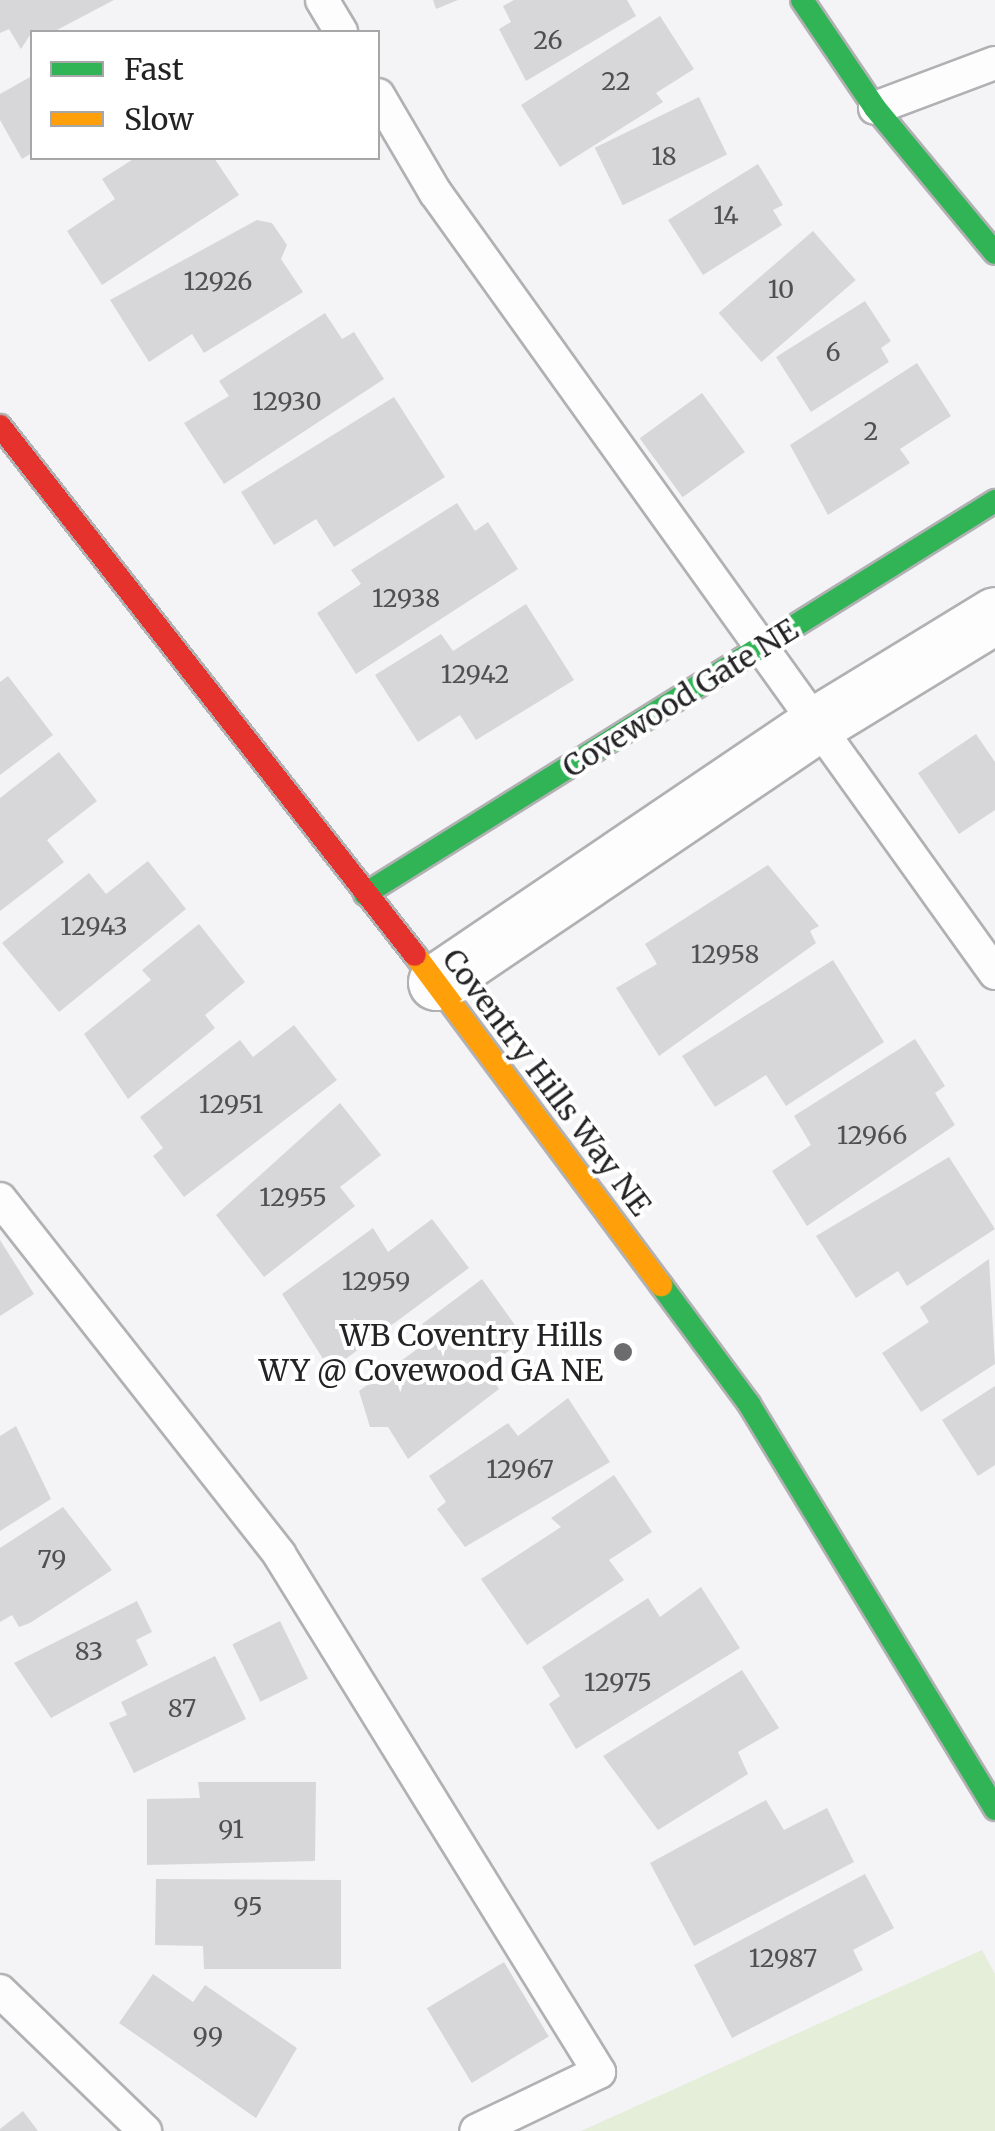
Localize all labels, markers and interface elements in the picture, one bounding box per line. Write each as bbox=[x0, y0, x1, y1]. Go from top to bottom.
house number: 26 bbox=[533, 25, 563, 55]
legend bbox=[30, 30, 380, 160]
text: Fast bbox=[124, 50, 184, 88]
house number: 22 bbox=[601, 66, 631, 96]
text: Slow bbox=[124, 100, 194, 138]
house number: 18 bbox=[651, 141, 677, 171]
house number: 14 bbox=[713, 200, 739, 230]
house number: 12926 bbox=[184, 266, 252, 296]
house number: 10 bbox=[768, 274, 794, 304]
house number: 6 bbox=[825, 337, 841, 367]
house number: 12930 bbox=[252, 386, 322, 416]
house number: 2 bbox=[864, 416, 878, 446]
house number: 12938 bbox=[372, 583, 440, 613]
street label: Covewood Gate NE bbox=[556, 611, 804, 785]
house number: 12942 bbox=[441, 659, 509, 689]
house number: 12943 bbox=[60, 911, 128, 941]
house number: 12958 bbox=[691, 939, 759, 969]
street label: Coventry Hills Way NE bbox=[435, 942, 659, 1222]
house number: 12951 bbox=[199, 1089, 263, 1119]
house number: 12966 bbox=[837, 1120, 907, 1150]
house number: 12955 bbox=[259, 1182, 327, 1212]
house number: 12959 bbox=[342, 1266, 410, 1296]
place label: WB Coventry Hills WY @ Covewood GA NE bbox=[259, 1317, 603, 1388]
marker: WB Coventry Hills WY @ Covewood GA NE bbox=[612, 1341, 634, 1363]
house number: 12967 bbox=[486, 1454, 554, 1484]
house number: 79 bbox=[38, 1544, 66, 1574]
house number: 83 bbox=[75, 1636, 103, 1666]
house number: 12975 bbox=[584, 1667, 652, 1697]
house number: 87 bbox=[168, 1693, 196, 1723]
house number: 91 bbox=[218, 1814, 244, 1844]
house number: 95 bbox=[233, 1891, 263, 1921]
house number: 12987 bbox=[749, 1943, 817, 1973]
house number: 99 bbox=[193, 2021, 223, 2051]

